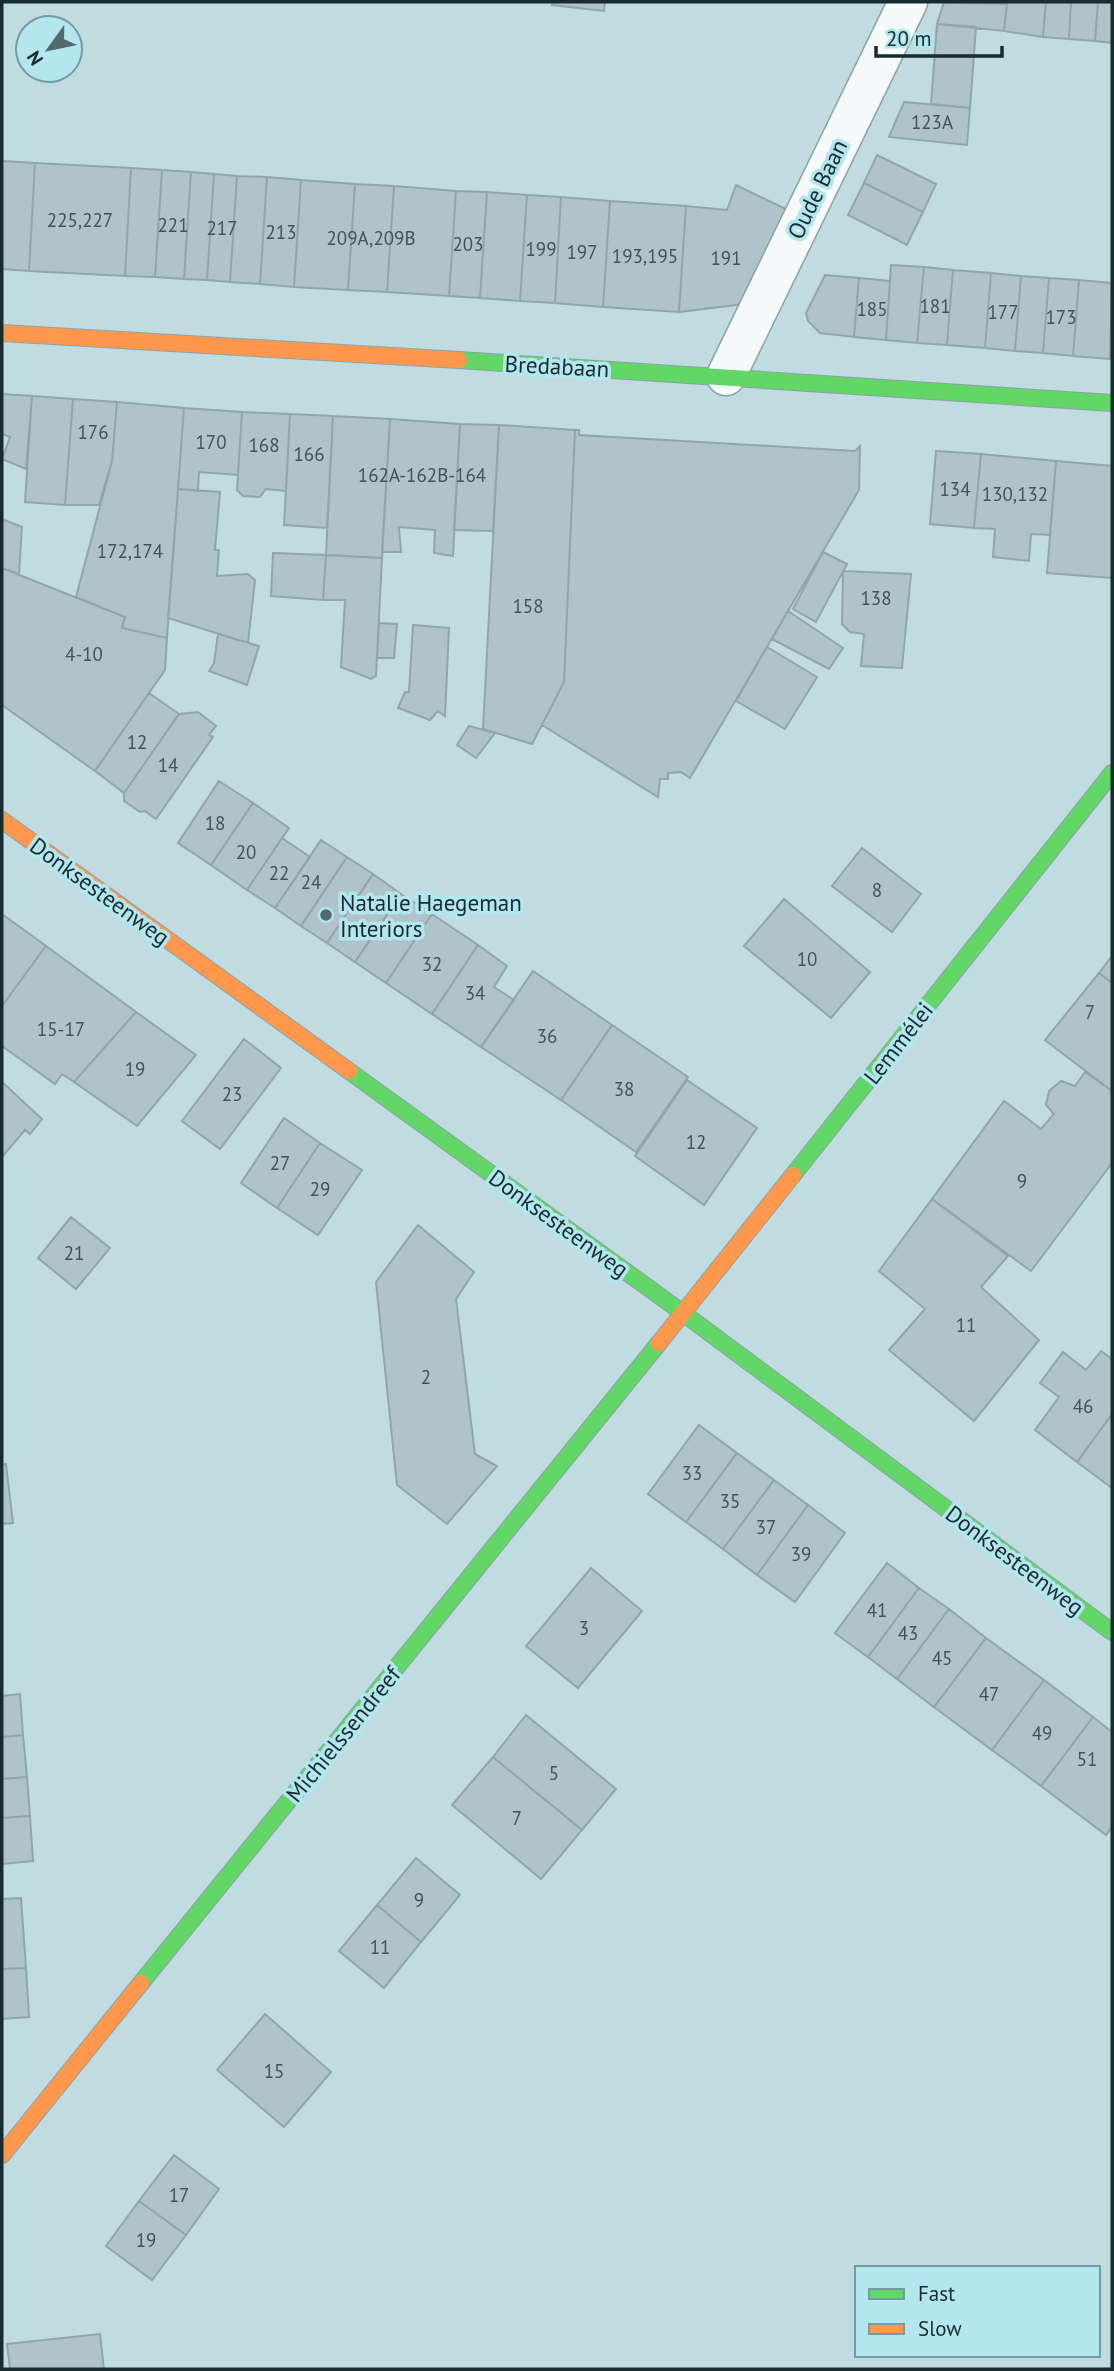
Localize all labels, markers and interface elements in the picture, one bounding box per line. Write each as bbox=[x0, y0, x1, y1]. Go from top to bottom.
north arrow bbox=[14, 14, 84, 84]
scale bar bbox=[876, 14, 1002, 58]
text: 20 m bbox=[886, 25, 932, 52]
text: N bbox=[21, 46, 48, 70]
house number: 123A bbox=[911, 110, 953, 134]
street label: Oude Baan bbox=[780, 134, 854, 244]
house number: 225,227 bbox=[47, 208, 113, 232]
house number: 221 bbox=[157, 213, 189, 237]
house number: 217 bbox=[206, 216, 238, 240]
house number: 213 bbox=[265, 220, 297, 244]
house number: 209A,209B bbox=[326, 226, 416, 250]
house number: 203 bbox=[452, 232, 484, 256]
house number: 199 bbox=[525, 237, 557, 261]
house number: 197 bbox=[566, 240, 598, 264]
house number: 193,195 bbox=[612, 244, 678, 268]
house number: 191 bbox=[710, 246, 742, 270]
house number: 181 bbox=[919, 294, 951, 318]
house number: 185 bbox=[856, 297, 888, 321]
house number: 177 bbox=[987, 300, 1019, 324]
house number: 173 bbox=[1045, 305, 1077, 329]
street label: Bredabaan bbox=[504, 349, 610, 383]
house number: 176 bbox=[77, 420, 109, 444]
house number: 170 bbox=[195, 430, 227, 454]
house number: 168 bbox=[248, 433, 280, 457]
house number: 166 bbox=[293, 442, 325, 466]
house number: 162A-162B-164 bbox=[358, 463, 486, 487]
house number: 134 bbox=[939, 477, 971, 501]
house number: 130,132 bbox=[982, 482, 1048, 506]
house number: 172,174 bbox=[97, 539, 163, 563]
house number: 138 bbox=[860, 586, 892, 610]
house number: 158 bbox=[512, 594, 544, 618]
house number: 4-10 bbox=[65, 642, 103, 666]
house number: 12 bbox=[127, 730, 147, 754]
house number: 14 bbox=[158, 753, 178, 777]
house number: 18 bbox=[205, 811, 225, 835]
street label: Donksesteenweg bbox=[24, 831, 176, 951]
house number: 20 bbox=[236, 840, 256, 864]
house number: 22 bbox=[269, 861, 289, 885]
house number: 24 bbox=[301, 870, 321, 894]
house number: 8 bbox=[872, 878, 882, 902]
place label: Natalie Haegeman Interiors bbox=[340, 888, 522, 943]
marker: Natalie Haegeman Interiors bbox=[318, 907, 334, 923]
house number: 10 bbox=[797, 947, 817, 971]
house number: 32 bbox=[422, 952, 442, 976]
house number: 34 bbox=[465, 981, 485, 1005]
street label: Lemmélei bbox=[857, 996, 939, 1090]
house number: 7 bbox=[1085, 1000, 1095, 1024]
house number: 15-17 bbox=[37, 1017, 85, 1041]
house number: 36 bbox=[537, 1024, 557, 1048]
house number: 19 bbox=[125, 1057, 145, 1081]
house number: 38 bbox=[614, 1077, 634, 1101]
house number: 23 bbox=[222, 1082, 242, 1106]
house number: 12 bbox=[686, 1130, 706, 1154]
house number: 27 bbox=[270, 1151, 290, 1175]
street label: Donksesteenweg bbox=[483, 1163, 635, 1283]
house number: 9 bbox=[1017, 1169, 1027, 1193]
house number: 29 bbox=[310, 1177, 330, 1201]
house number: 21 bbox=[64, 1241, 84, 1265]
house number: 11 bbox=[956, 1313, 976, 1337]
house number: 2 bbox=[421, 1365, 431, 1389]
house number: 46 bbox=[1073, 1394, 1093, 1418]
house number: 33 bbox=[682, 1461, 702, 1485]
house number: 35 bbox=[720, 1489, 740, 1513]
street label: Donksesteenweg bbox=[940, 1499, 1090, 1621]
house number: 37 bbox=[756, 1515, 776, 1539]
house number: 39 bbox=[791, 1542, 811, 1566]
house number: 41 bbox=[867, 1598, 887, 1622]
house number: 3 bbox=[579, 1616, 589, 1640]
house number: 43 bbox=[898, 1621, 918, 1645]
house number: 45 bbox=[932, 1646, 952, 1670]
street label: Michielssendreef bbox=[279, 1659, 408, 1808]
house number: 47 bbox=[979, 1682, 999, 1706]
house number: 49 bbox=[1032, 1721, 1052, 1745]
house number: 51 bbox=[1077, 1747, 1097, 1771]
house number: 5 bbox=[549, 1761, 559, 1785]
house number: 7 bbox=[512, 1806, 522, 1830]
house number: 9 bbox=[414, 1888, 424, 1912]
house number: 11 bbox=[370, 1935, 390, 1959]
house number: 15 bbox=[264, 2059, 284, 2083]
house number: 17 bbox=[169, 2183, 189, 2207]
house number: 19 bbox=[136, 2228, 156, 2252]
legend bbox=[855, 2266, 1100, 2357]
text: Fast bbox=[918, 2280, 955, 2307]
text: Slow bbox=[918, 2315, 962, 2342]

